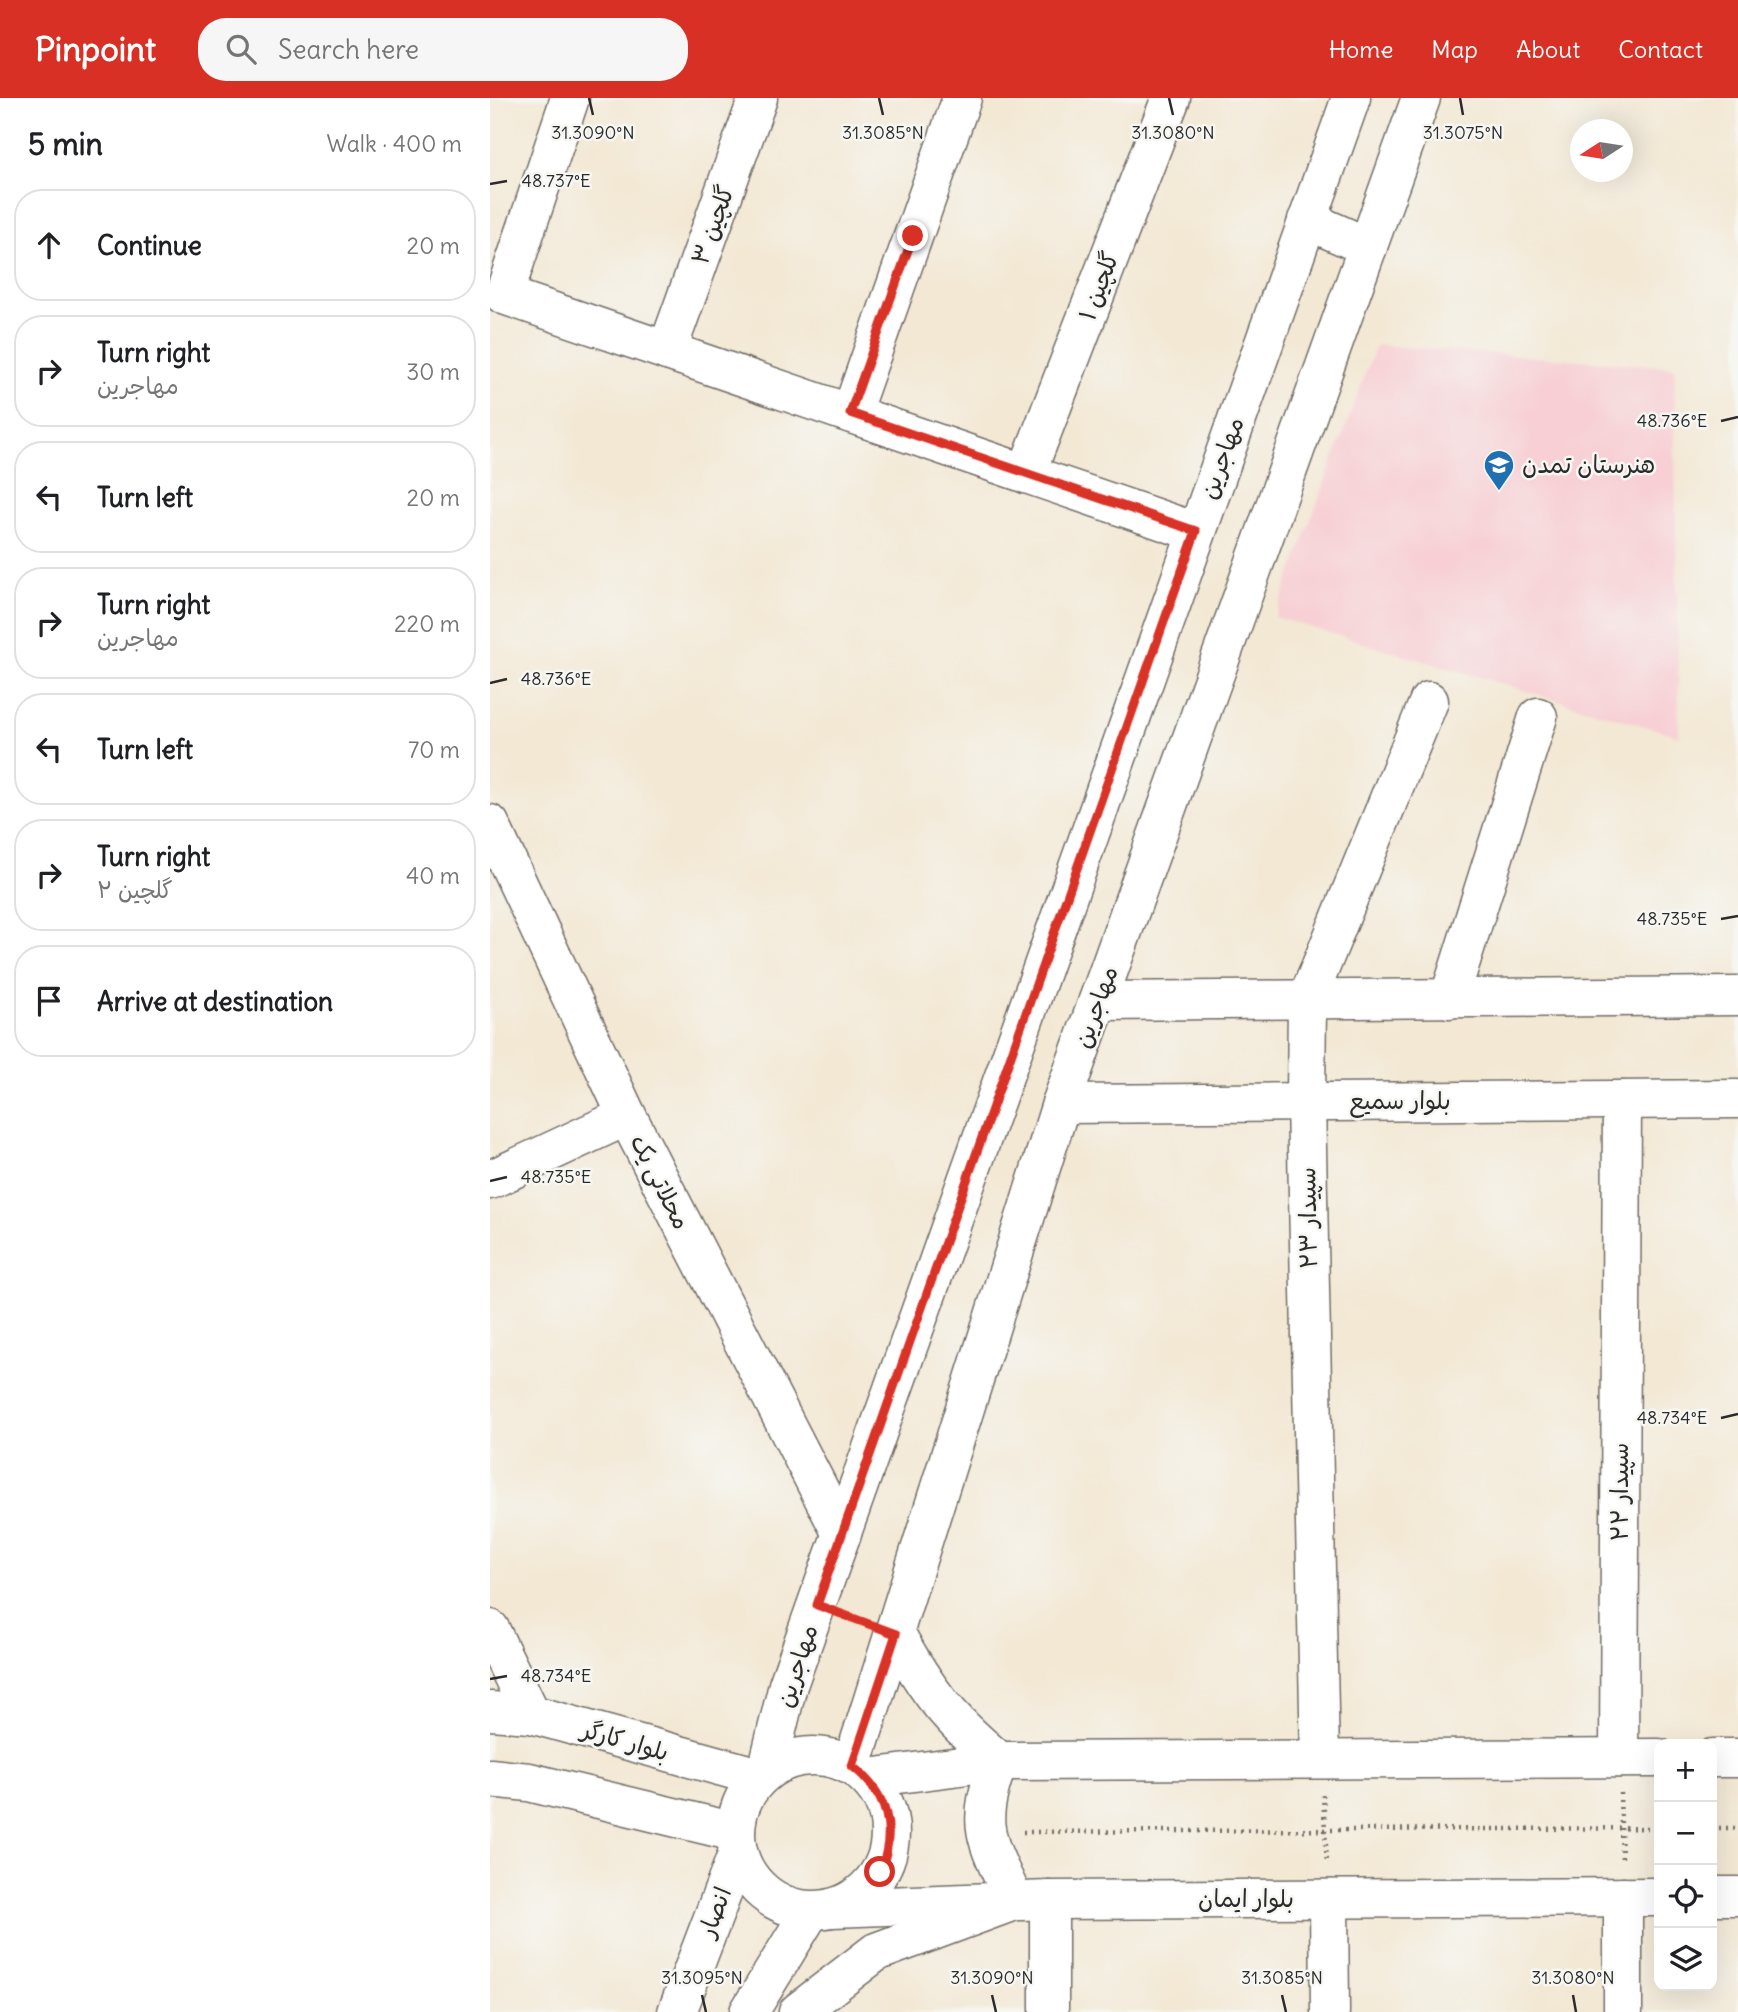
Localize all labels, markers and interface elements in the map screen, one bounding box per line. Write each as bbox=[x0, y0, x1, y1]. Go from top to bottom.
search box bbox=[198, 18, 688, 81]
text: Pinpoint bbox=[35, 28, 156, 70]
icon: search bbox=[222, 30, 260, 68]
text: Search here bbox=[278, 33, 419, 66]
text: Home bbox=[1329, 34, 1393, 64]
text: Map bbox=[1431, 34, 1478, 64]
text: About bbox=[1516, 34, 1580, 64]
text: Contact bbox=[1618, 34, 1703, 64]
north arrow bbox=[1570, 119, 1633, 182]
text: 31.3090°N bbox=[551, 121, 635, 144]
text: 31.3085°N bbox=[842, 121, 924, 144]
text: 31.3080°N bbox=[1131, 121, 1215, 144]
text: 31.3075°N bbox=[1423, 121, 1503, 144]
text: 5 min bbox=[28, 125, 103, 163]
text: Walk · 400 m bbox=[327, 129, 462, 158]
text: 48.737°E bbox=[522, 169, 590, 192]
street label: گلچین ۳ bbox=[684, 181, 741, 269]
route end bbox=[897, 220, 928, 251]
icon: ahead bbox=[30, 226, 68, 264]
text: Continue bbox=[97, 229, 202, 262]
text: 20 m bbox=[407, 231, 460, 260]
street label: گلچین ۱ bbox=[1071, 247, 1126, 325]
text: Turn right bbox=[97, 336, 210, 369]
icon: right bbox=[30, 352, 68, 390]
text: 30 m bbox=[406, 357, 460, 386]
text: مهاجرین bbox=[97, 371, 179, 400]
text: 48.736°E bbox=[1637, 409, 1707, 432]
street label: مهاجرین bbox=[1192, 413, 1250, 503]
school or university icon: هنرستان تمدن bbox=[1482, 448, 1516, 492]
place label: هنرستان تمدن bbox=[1522, 449, 1655, 479]
icon: left bbox=[30, 478, 68, 516]
text: Turn left bbox=[97, 481, 193, 514]
text: 20 m bbox=[407, 483, 460, 512]
text: Turn right bbox=[97, 588, 210, 621]
icon: right bbox=[30, 604, 68, 642]
text: 220 m bbox=[394, 609, 460, 638]
text: مهاجرین bbox=[97, 623, 179, 652]
text: 48.736°E bbox=[521, 667, 591, 690]
icon: left bbox=[30, 730, 68, 768]
text: Turn left bbox=[97, 733, 193, 766]
text: 70 m bbox=[408, 735, 460, 764]
text: Turn right bbox=[97, 840, 210, 873]
icon: right bbox=[30, 856, 68, 894]
text: 40 m bbox=[406, 861, 460, 890]
text: گلچین ۲ bbox=[97, 875, 173, 904]
text: 48.735°E bbox=[1637, 907, 1707, 930]
street label: مهاجرین bbox=[1066, 962, 1124, 1052]
icon: arrive bbox=[30, 982, 68, 1020]
text: Arrive at destination bbox=[97, 985, 333, 1018]
street label: بلوار سمیع bbox=[1349, 1085, 1451, 1118]
street label: محلاتی یک bbox=[623, 1129, 697, 1234]
text: 48.735°E bbox=[521, 1165, 591, 1188]
street label: سپیدار ۲۳ bbox=[1291, 1167, 1324, 1269]
text: 48.734°E bbox=[1637, 1406, 1707, 1429]
street label: سپیدار ۲۲ bbox=[1604, 1443, 1635, 1541]
street label: مهاجرین bbox=[769, 1621, 823, 1711]
text: 48.734°E bbox=[521, 1664, 591, 1687]
street label: بلوار کارگر bbox=[576, 1713, 672, 1768]
map controls bbox=[1654, 1739, 1717, 1991]
button: + bbox=[1654, 1739, 1717, 1802]
button: − bbox=[1654, 1802, 1717, 1865]
route start bbox=[864, 1856, 895, 1887]
button: locate bbox=[1654, 1865, 1717, 1928]
street label: انصار bbox=[690, 1882, 737, 1943]
street label: بلوار ایمان bbox=[1198, 1883, 1294, 1914]
button: layers bbox=[1654, 1928, 1717, 1991]
text: 31.3095°N bbox=[661, 1966, 743, 1989]
text: 31.3090°N bbox=[950, 1966, 1034, 1989]
text: 31.3085°N bbox=[1241, 1966, 1323, 1989]
text: 31.3080°N bbox=[1531, 1966, 1615, 1989]

